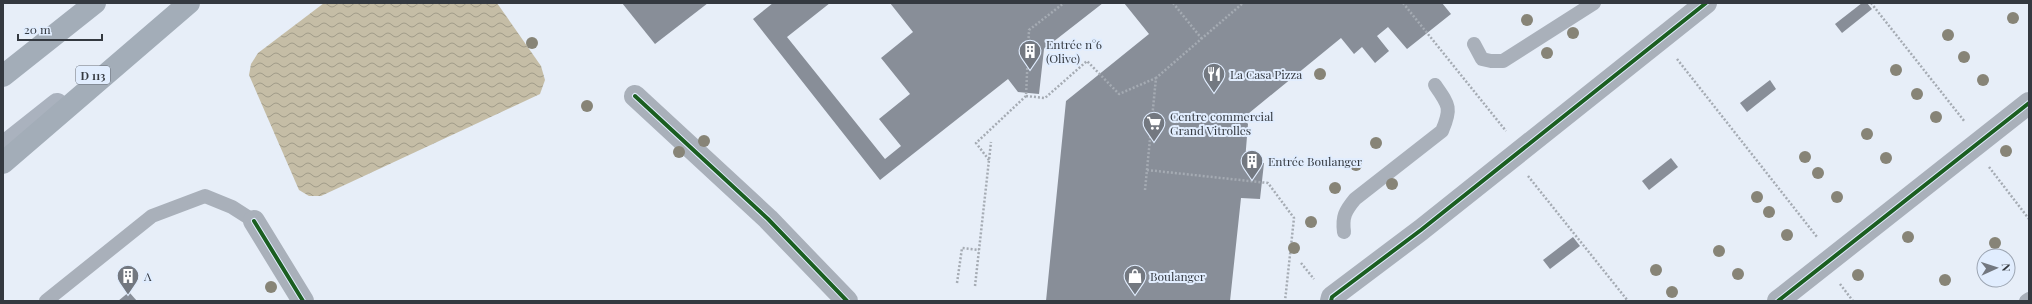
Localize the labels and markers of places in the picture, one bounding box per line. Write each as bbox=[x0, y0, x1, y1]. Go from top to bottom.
place label: Entrée n°6 (Olive) bbox=[1046, 36, 1102, 66]
building icon: Entrée n°6 (Olive) bbox=[1017, 38, 1043, 71]
restaurant icon: La Casa Pizza bbox=[1201, 61, 1227, 94]
place label: La Casa Pizza bbox=[1230, 66, 1302, 82]
place label: Centre commercial Grand Vitrolles bbox=[1170, 108, 1274, 138]
supermarket icon: Centre commercial Grand Vitrolles bbox=[1141, 110, 1167, 143]
building icon: Entrée Boulanger bbox=[1239, 148, 1265, 181]
place label: Entrée Boulanger bbox=[1268, 153, 1363, 169]
building icon: A bbox=[115, 263, 141, 296]
shop icon: Boulanger bbox=[1122, 263, 1148, 296]
place label: A bbox=[143, 268, 152, 284]
place label: Boulanger bbox=[1150, 268, 1206, 284]

